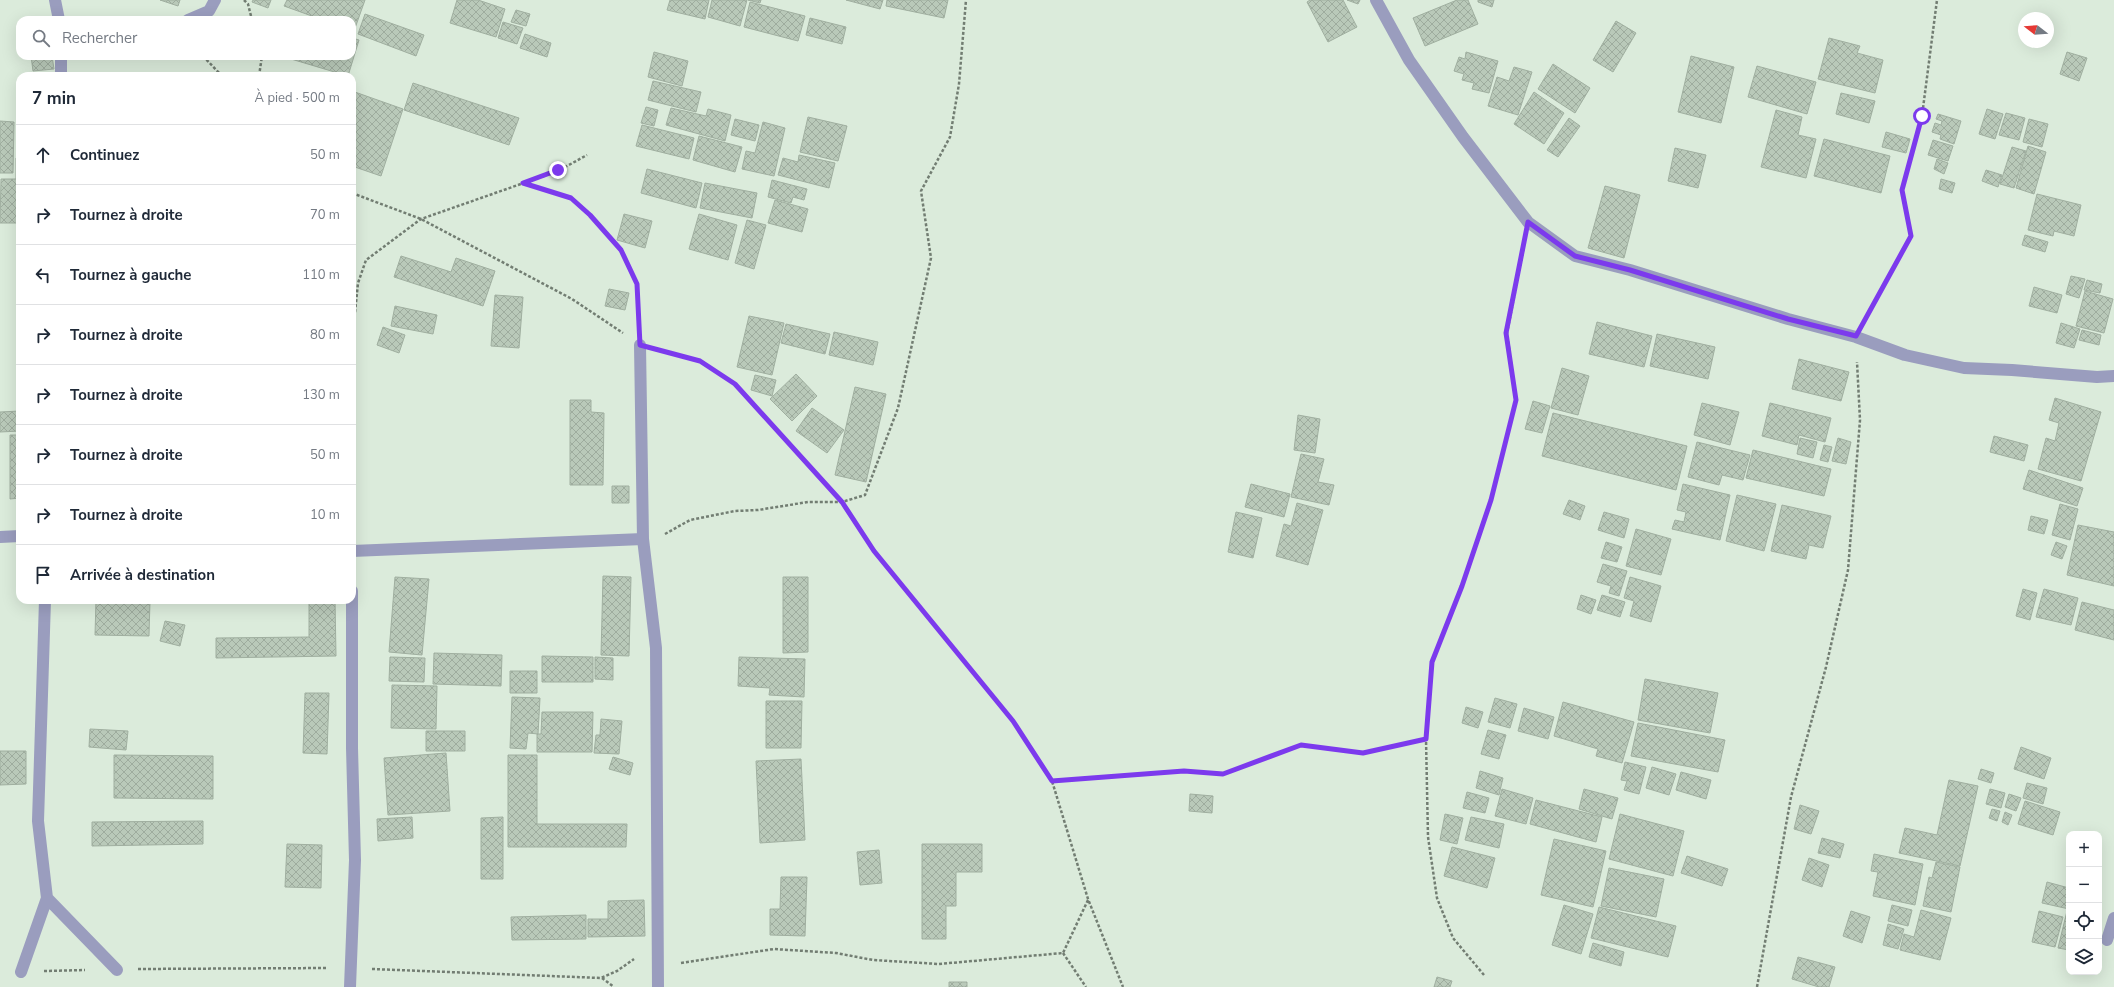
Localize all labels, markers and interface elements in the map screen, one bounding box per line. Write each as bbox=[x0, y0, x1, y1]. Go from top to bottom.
north arrow bbox=[2018, 12, 2054, 48]
search box bbox=[16, 16, 356, 60]
icon: search bbox=[30, 27, 52, 49]
text: Rechercher bbox=[62, 28, 137, 48]
text: 7 min bbox=[32, 87, 76, 110]
text: À pied · 500 m bbox=[255, 89, 340, 107]
route start bbox=[1913, 107, 1931, 125]
icon: ahead bbox=[32, 144, 54, 166]
text: Continuez bbox=[70, 145, 139, 165]
text: 50 m bbox=[310, 146, 340, 164]
route end bbox=[549, 161, 567, 179]
icon: right bbox=[32, 204, 54, 226]
text: Tournez à droite bbox=[70, 205, 183, 225]
text: 70 m bbox=[310, 206, 340, 224]
icon: left bbox=[32, 264, 54, 286]
text: Tournez à gauche bbox=[70, 265, 192, 285]
text: 110 m bbox=[302, 266, 340, 284]
icon: right bbox=[32, 324, 54, 346]
text: Tournez à droite bbox=[70, 325, 183, 345]
text: 80 m bbox=[310, 326, 340, 344]
icon: right bbox=[32, 384, 54, 406]
text: Tournez à droite bbox=[70, 385, 183, 405]
text: 130 m bbox=[302, 386, 340, 404]
icon: right bbox=[32, 444, 54, 466]
text: Tournez à droite bbox=[70, 445, 183, 465]
text: 50 m bbox=[310, 446, 340, 464]
icon: right bbox=[32, 504, 54, 526]
text: Tournez à droite bbox=[70, 505, 183, 525]
text: 10 m bbox=[310, 506, 340, 524]
icon: arrive bbox=[32, 564, 54, 586]
text: Arrivée à destination bbox=[70, 565, 215, 585]
map controls bbox=[2066, 831, 2102, 975]
button: + bbox=[2066, 831, 2102, 867]
button: − bbox=[2066, 867, 2102, 903]
button: locate bbox=[2066, 903, 2102, 939]
button: layers bbox=[2066, 939, 2102, 975]

